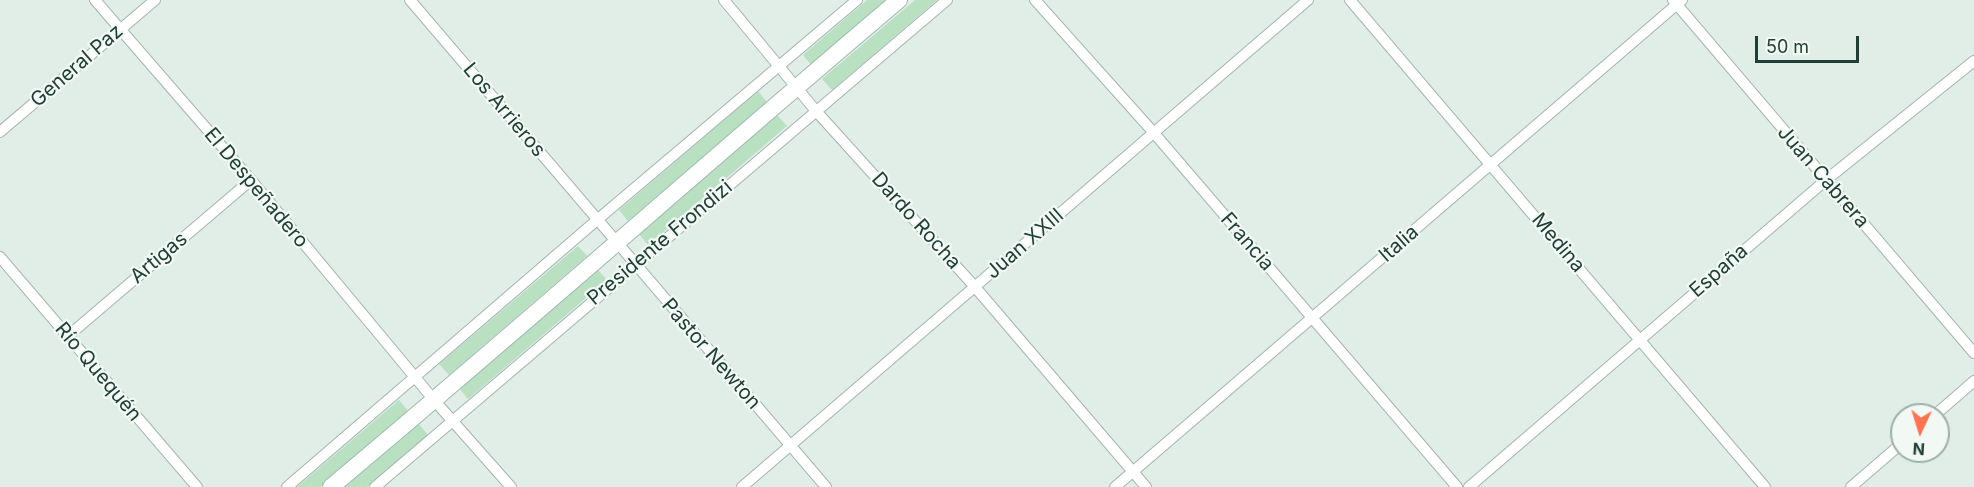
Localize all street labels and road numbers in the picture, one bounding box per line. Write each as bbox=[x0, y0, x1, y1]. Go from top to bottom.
street label: General Paz bbox=[26, 19, 128, 113]
street label: Los Arrieros bbox=[458, 58, 550, 162]
street label: Juan Cabrera bbox=[1772, 121, 1874, 233]
street label: El Despeñadero bbox=[199, 123, 313, 253]
street label: Dardo Rocha bbox=[866, 168, 966, 274]
street label: Presidente Frondizi bbox=[583, 175, 737, 311]
street label: Juan XXIII bbox=[981, 204, 1069, 284]
street label: Francia bbox=[1215, 208, 1279, 276]
street label: Medina bbox=[1526, 209, 1590, 277]
street label: Italia bbox=[1374, 220, 1424, 268]
street label: Artigas bbox=[126, 227, 192, 289]
street label: España bbox=[1685, 239, 1753, 303]
street label: Pastor Newton bbox=[656, 294, 766, 414]
street label: Río Quequén bbox=[50, 318, 146, 426]

